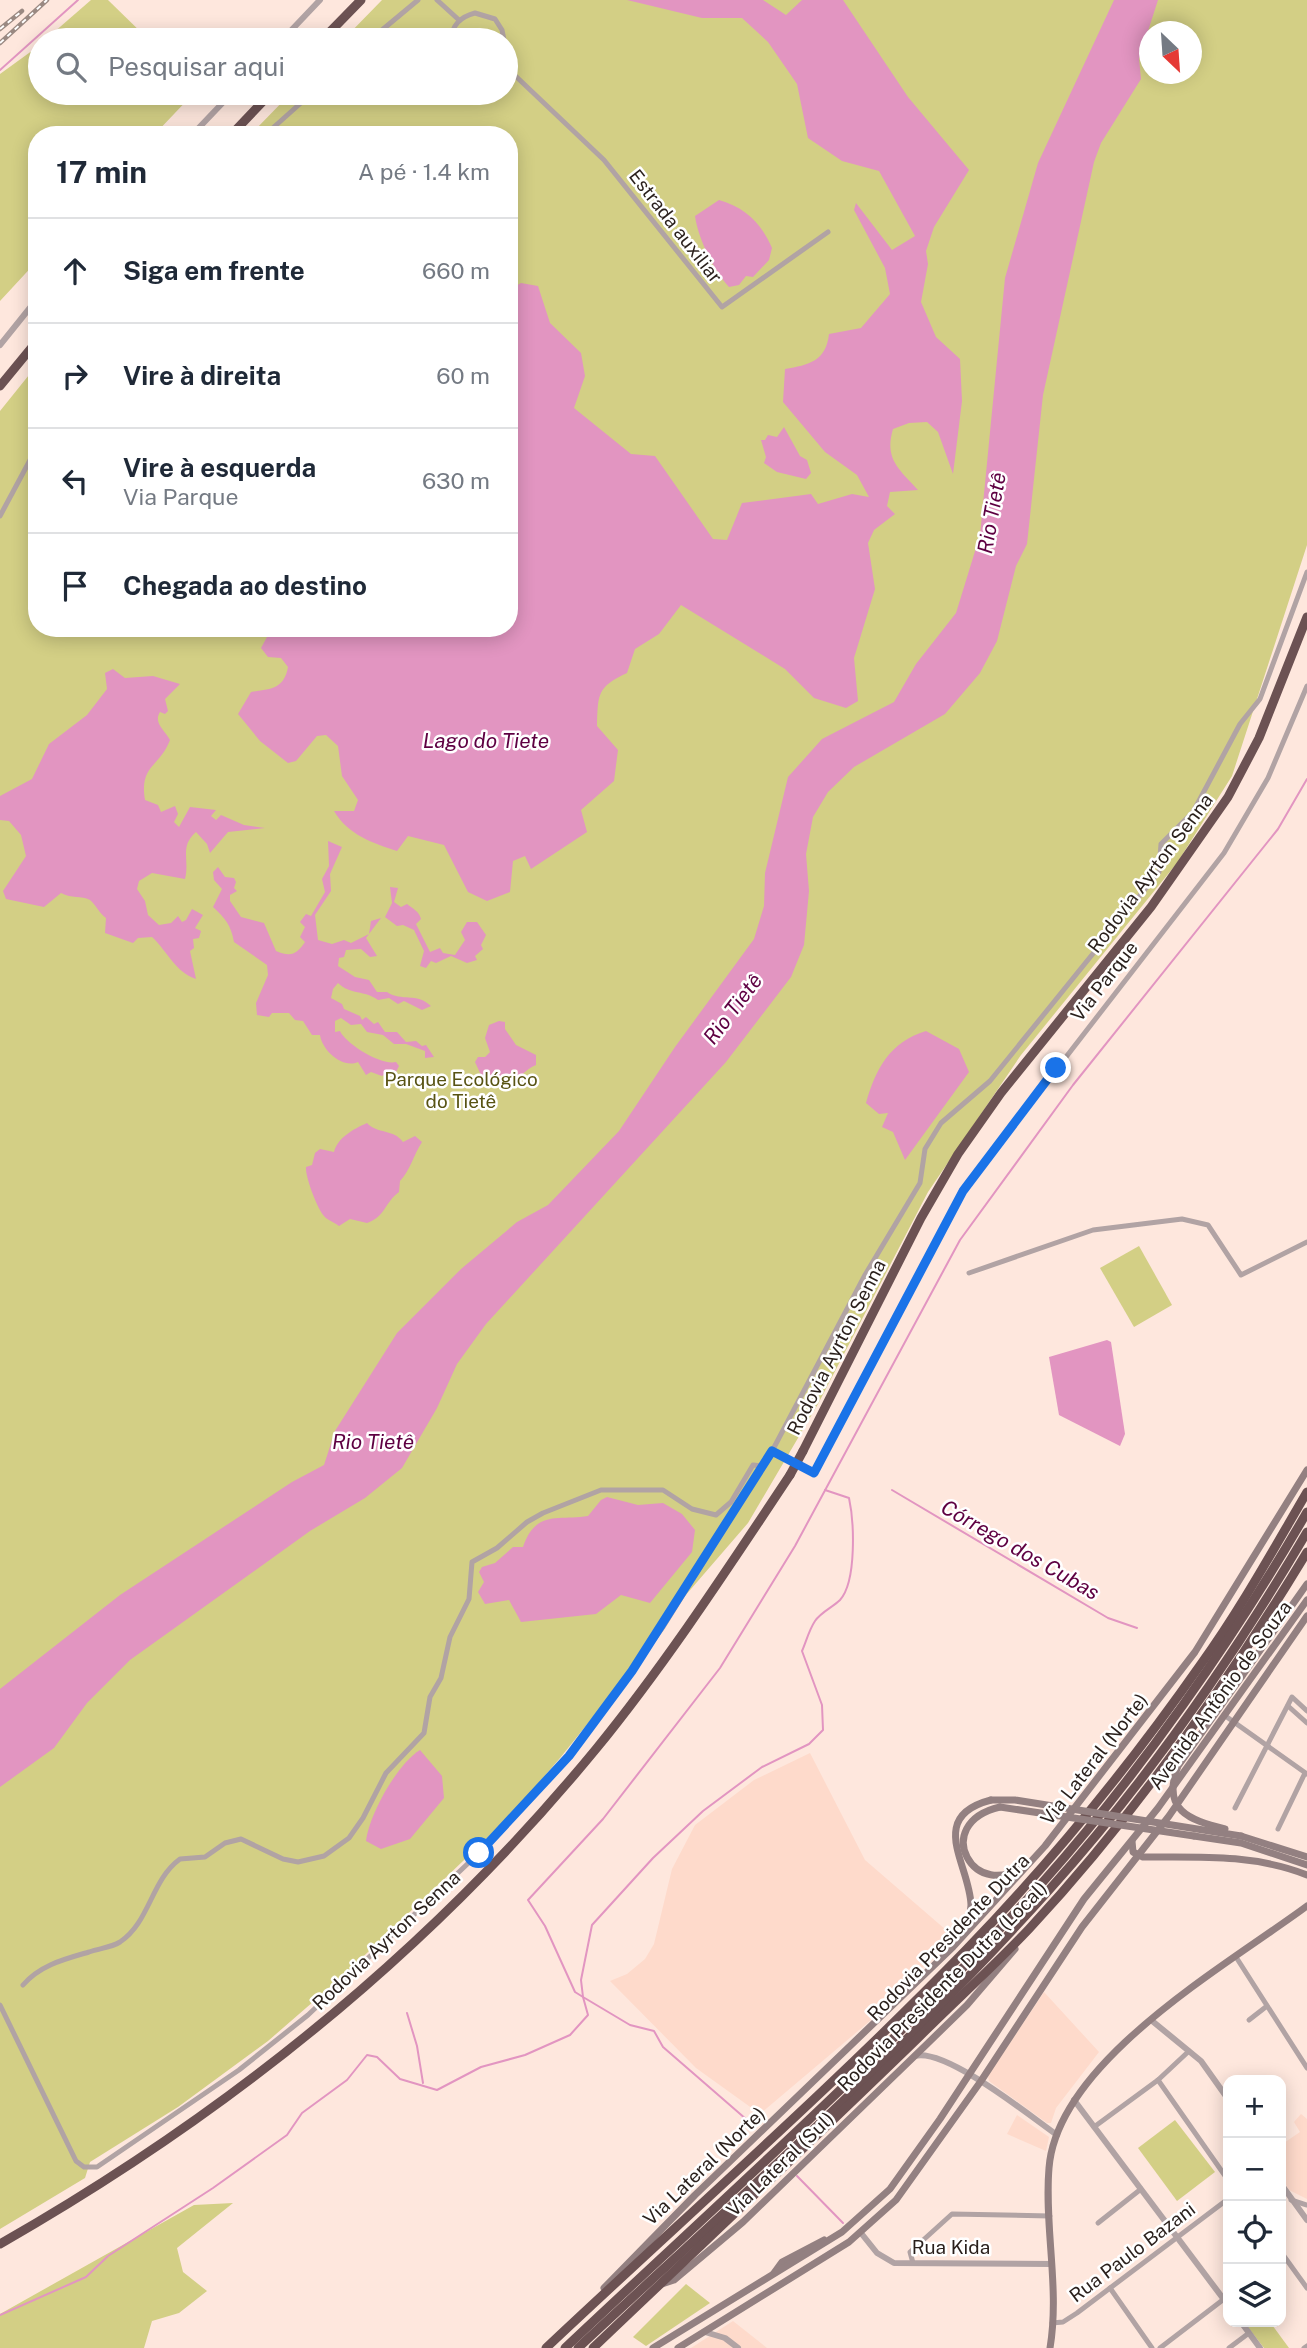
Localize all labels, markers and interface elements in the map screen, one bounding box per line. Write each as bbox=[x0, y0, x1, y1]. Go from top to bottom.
north arrow bbox=[1139, 21, 1202, 84]
search box bbox=[28, 28, 518, 105]
icon: search bbox=[52, 48, 90, 86]
text: Pesquisar aqui bbox=[108, 51, 285, 82]
text: 17 min bbox=[56, 154, 147, 190]
text: A pé · 1.4 km bbox=[358, 158, 490, 185]
street label: Estrada auxiliar bbox=[625, 165, 727, 287]
icon: ahead bbox=[56, 252, 94, 290]
text: Siga em frente bbox=[123, 255, 305, 286]
text: 660 m bbox=[422, 257, 490, 284]
icon: right bbox=[56, 357, 94, 395]
text: Vire à direita bbox=[123, 360, 281, 391]
text: 60 m bbox=[436, 362, 490, 389]
text: Vire à esquerda bbox=[123, 452, 316, 483]
icon: left bbox=[56, 462, 94, 500]
text: 630 m bbox=[422, 467, 490, 494]
water label: Rio Tietê bbox=[972, 470, 1011, 556]
text: Via Parque bbox=[123, 483, 239, 510]
icon: arrive bbox=[56, 567, 94, 605]
text: Chegada ao destino bbox=[123, 570, 367, 601]
water label: Lago do Tiete bbox=[423, 728, 549, 753]
street label: Rodovia Ayrton Senna bbox=[1083, 789, 1217, 957]
street label: Via Parque bbox=[1066, 937, 1142, 1025]
water label: Rio Tietê bbox=[698, 968, 767, 1049]
route end bbox=[1040, 1052, 1071, 1083]
park label: Parque Ecológico do Tietê bbox=[384, 1068, 538, 1112]
street label: Rodovia Ayrton Senna bbox=[782, 1256, 890, 1438]
water label: Rio Tietê bbox=[332, 1429, 414, 1454]
water label: Córrego dos Cubas bbox=[937, 1494, 1104, 1605]
street label: Avenida Antônio de Souza bbox=[1144, 1596, 1296, 1794]
street label: Via Lateral (Norte) bbox=[1036, 1689, 1152, 1829]
route start bbox=[463, 1837, 494, 1868]
street label: Rodovia Presidente Dutra bbox=[863, 1849, 1033, 2025]
street label: Rodovia Ayrton Senna bbox=[308, 1866, 464, 2014]
street label: Rodovia Presidente Dutra (Local) bbox=[833, 1877, 1051, 2095]
map controls bbox=[1223, 2075, 1286, 2327]
button: + bbox=[1223, 2075, 1286, 2138]
street label: Via Lateral (Norte) bbox=[639, 2102, 769, 2230]
street label: Via Lateral (Sul) bbox=[722, 2107, 838, 2221]
button: − bbox=[1223, 2138, 1286, 2201]
street label: Rua Paulo Bazani bbox=[1065, 2198, 1199, 2306]
button: locate bbox=[1223, 2201, 1286, 2264]
street label: Rua Kida bbox=[912, 2236, 990, 2258]
button: layers bbox=[1223, 2264, 1286, 2327]

